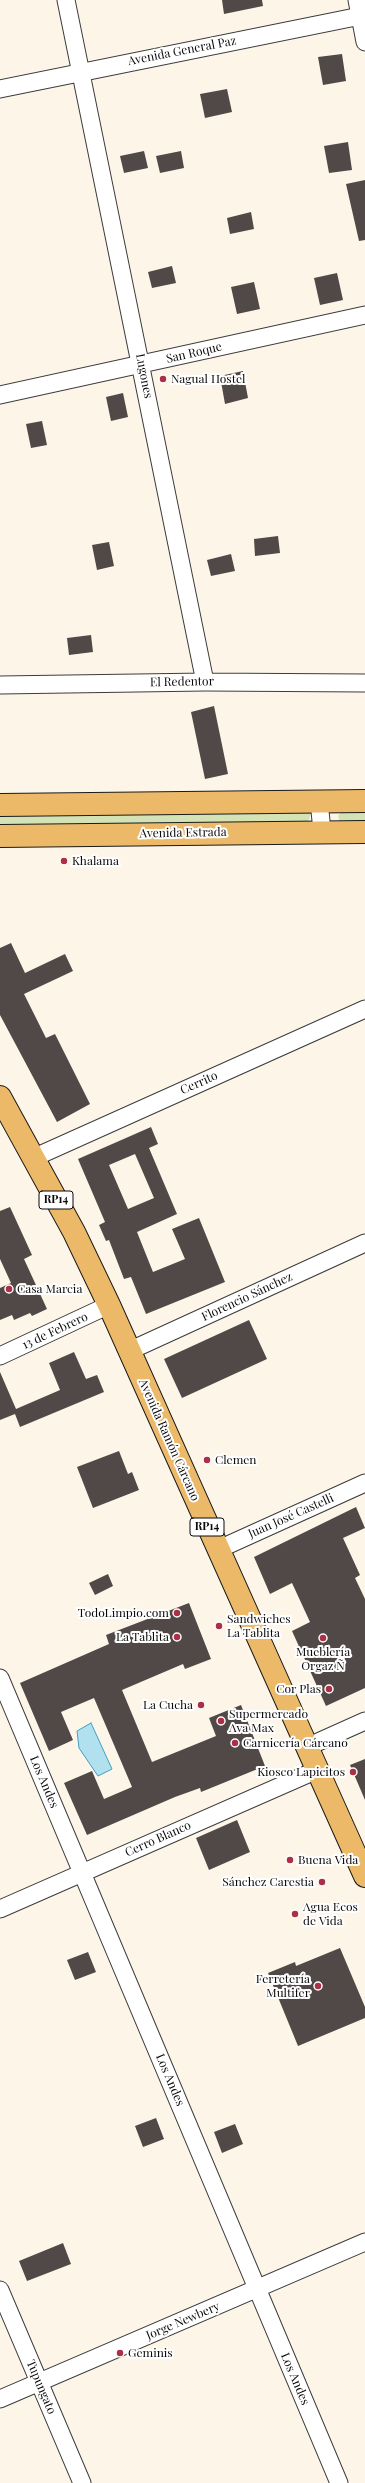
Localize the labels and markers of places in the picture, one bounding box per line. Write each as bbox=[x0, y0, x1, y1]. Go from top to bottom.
place label: Nagual Hostel bbox=[171, 372, 245, 386]
marker: Nagual Hostel bbox=[158, 374, 168, 384]
place label: Khalama bbox=[72, 854, 119, 868]
marker: Khalama bbox=[59, 856, 69, 866]
place label: Casa Marcia bbox=[17, 1282, 82, 1296]
marker: Casa Marcia bbox=[4, 1284, 14, 1294]
place label: Clemen bbox=[215, 1453, 257, 1467]
marker: Clemen bbox=[202, 1455, 212, 1465]
place label: TodoLimpio.com bbox=[78, 1606, 169, 1620]
marker: TodoLimpio.com bbox=[172, 1608, 182, 1618]
place label: Sandwiches La Tablita bbox=[227, 1612, 291, 1640]
marker: Sandwiches La Tablita bbox=[214, 1621, 224, 1631]
place label: La Tablita bbox=[116, 1630, 169, 1644]
marker: La Tablita bbox=[172, 1632, 182, 1642]
marker: Mueblería Orgaz Ñ bbox=[318, 1633, 328, 1643]
place label: Mueblería Orgaz Ñ bbox=[296, 1645, 350, 1673]
place label: Cor Plas bbox=[276, 1682, 321, 1696]
marker: Cor Plas bbox=[324, 1684, 334, 1694]
place label: La Cucha bbox=[143, 1698, 193, 1712]
marker: La Cucha bbox=[196, 1700, 206, 1710]
place label: Supermercado Ava Max bbox=[229, 1707, 308, 1735]
marker: Supermercado Ava Max bbox=[216, 1716, 226, 1726]
place label: Carnicería Cárcano bbox=[243, 1736, 348, 1750]
marker: Carnicería Cárcano bbox=[230, 1738, 240, 1748]
place label: Kiosco Lapicitos bbox=[257, 1765, 345, 1779]
marker: Kiosco Lapicitos bbox=[348, 1767, 358, 1777]
place label: Buena Vida bbox=[298, 1853, 358, 1867]
marker: Buena Vida bbox=[285, 1855, 295, 1865]
place label: Sánchez Carestia bbox=[222, 1875, 314, 1889]
marker: Sánchez Carestia bbox=[317, 1877, 327, 1887]
place label: Agua Ecos de Vida bbox=[303, 1900, 358, 1928]
marker: Agua Ecos de Vida bbox=[290, 1909, 300, 1919]
place label: Ferretería Multifer bbox=[256, 1972, 310, 2000]
marker: Ferretería Multifer bbox=[313, 1981, 323, 1991]
place label: Geminis bbox=[128, 2346, 173, 2360]
marker: Geminis bbox=[115, 2348, 125, 2358]

